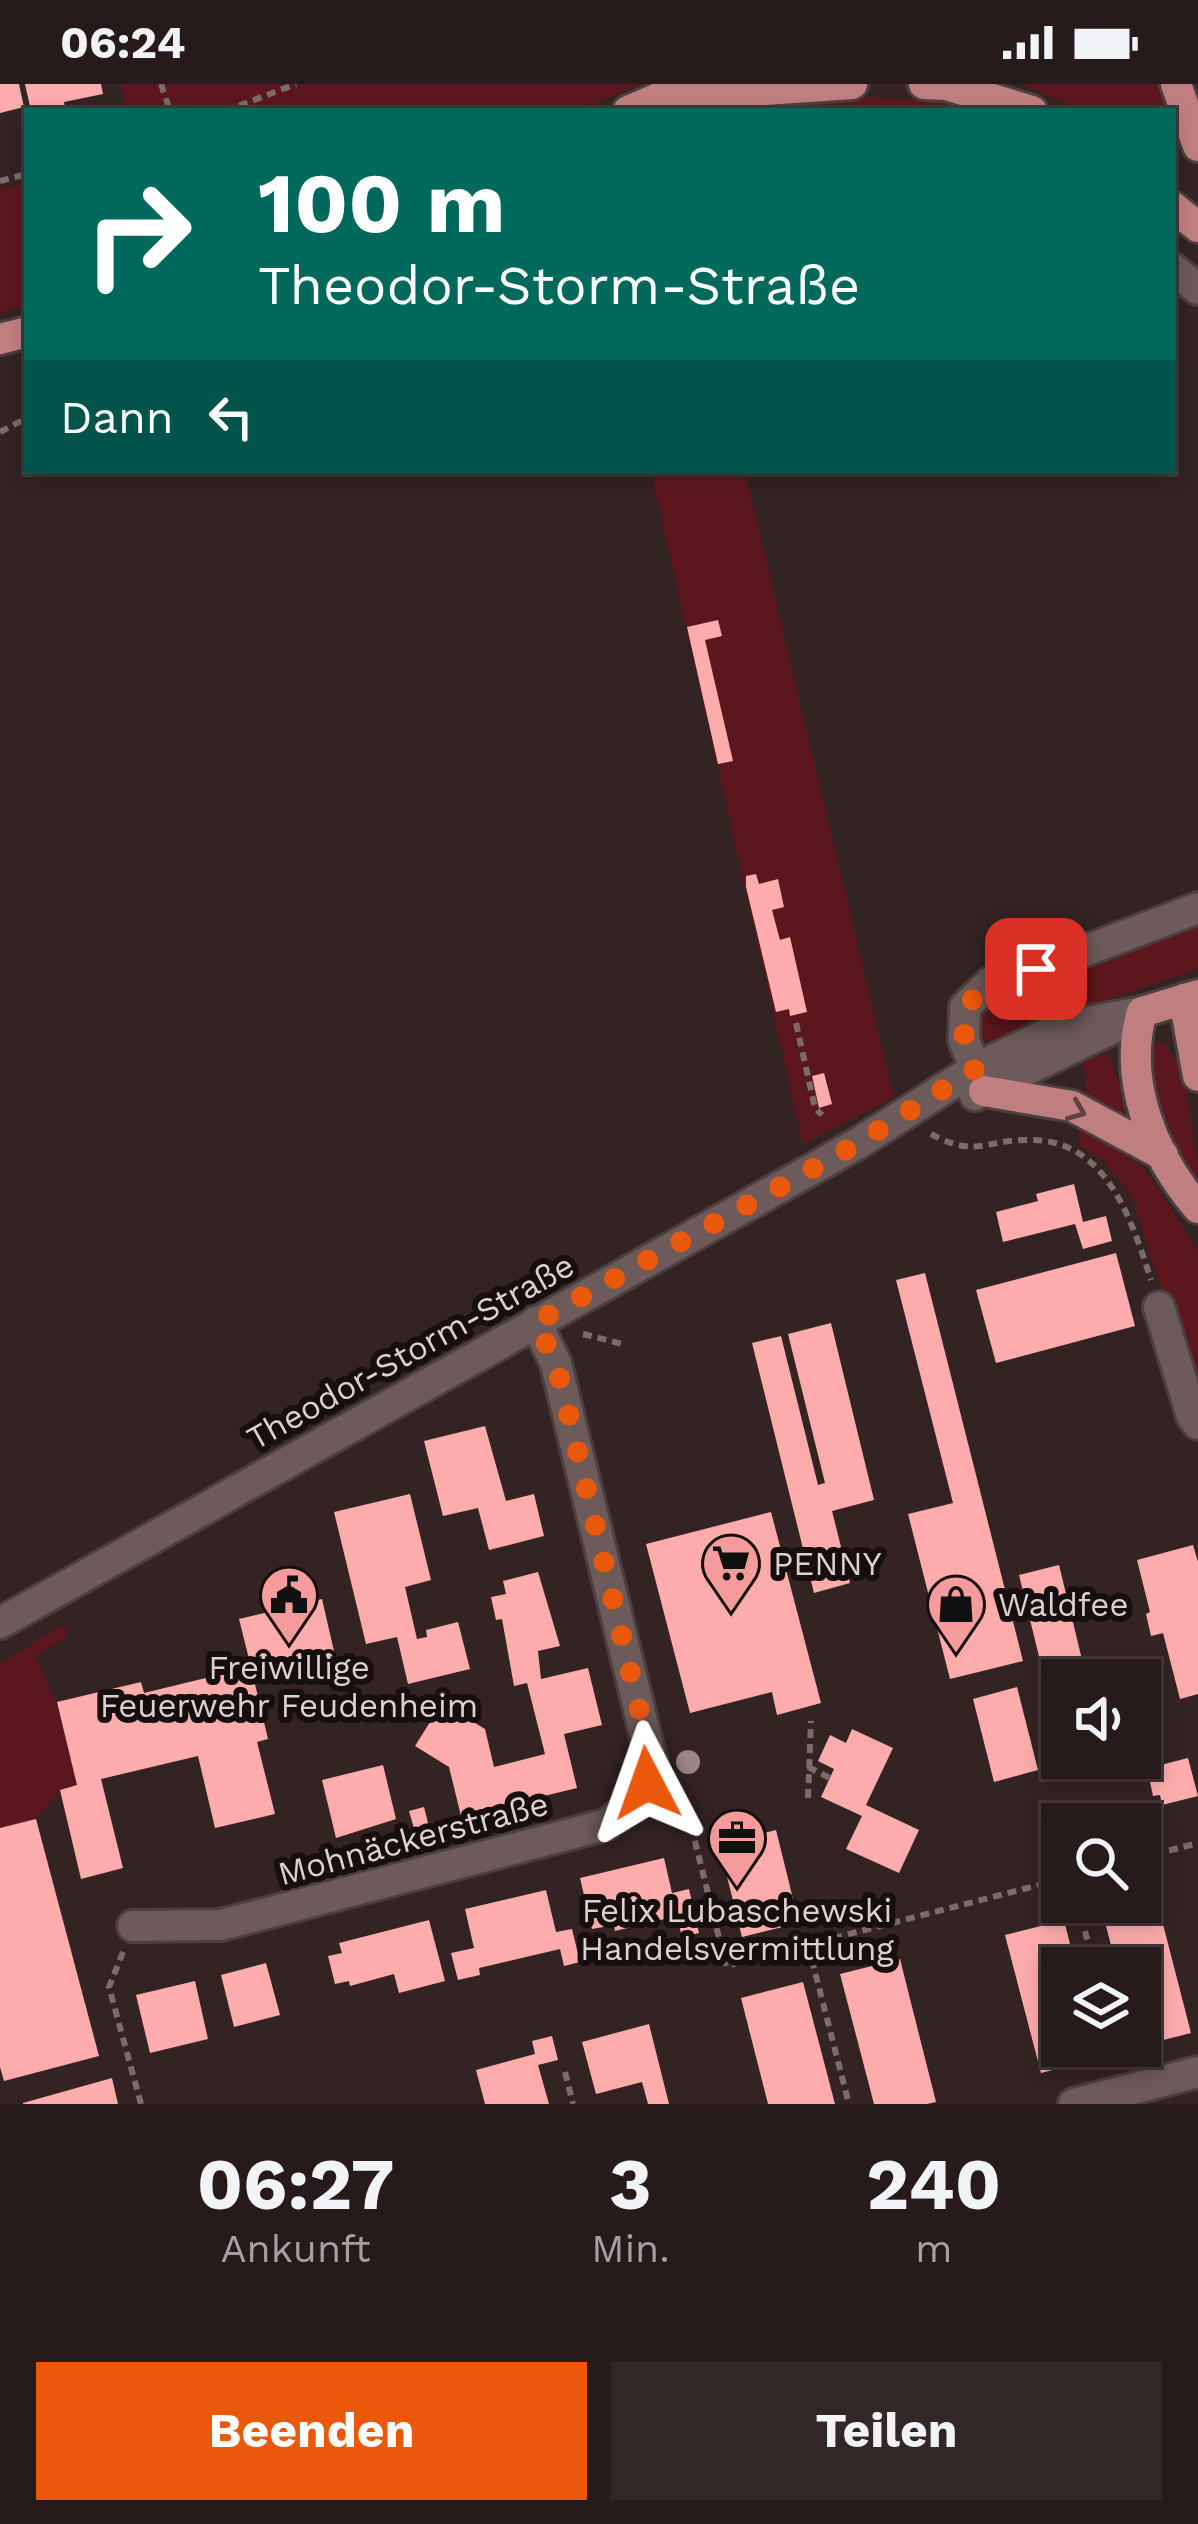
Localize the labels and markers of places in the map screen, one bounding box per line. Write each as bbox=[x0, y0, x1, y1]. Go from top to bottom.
pin bbox=[985, 918, 1087, 1020]
supermarket icon: PENNY bbox=[700, 1532, 762, 1614]
place label: PENNY bbox=[773, 1544, 882, 1583]
public building icon: Freiwillige Feuerwehr Feudenheim bbox=[258, 1564, 320, 1646]
shop icon: Waldfee bbox=[925, 1573, 987, 1655]
place label: Waldfee bbox=[998, 1585, 1128, 1624]
place label: Freiwillige Feuerwehr Feudenheim bbox=[100, 1648, 478, 1725]
office icon: Felix Lubaschewski Handelsvermittlung bbox=[706, 1807, 768, 1889]
place label: Felix Lubaschewski Handelsvermittlung bbox=[580, 1891, 894, 1968]

